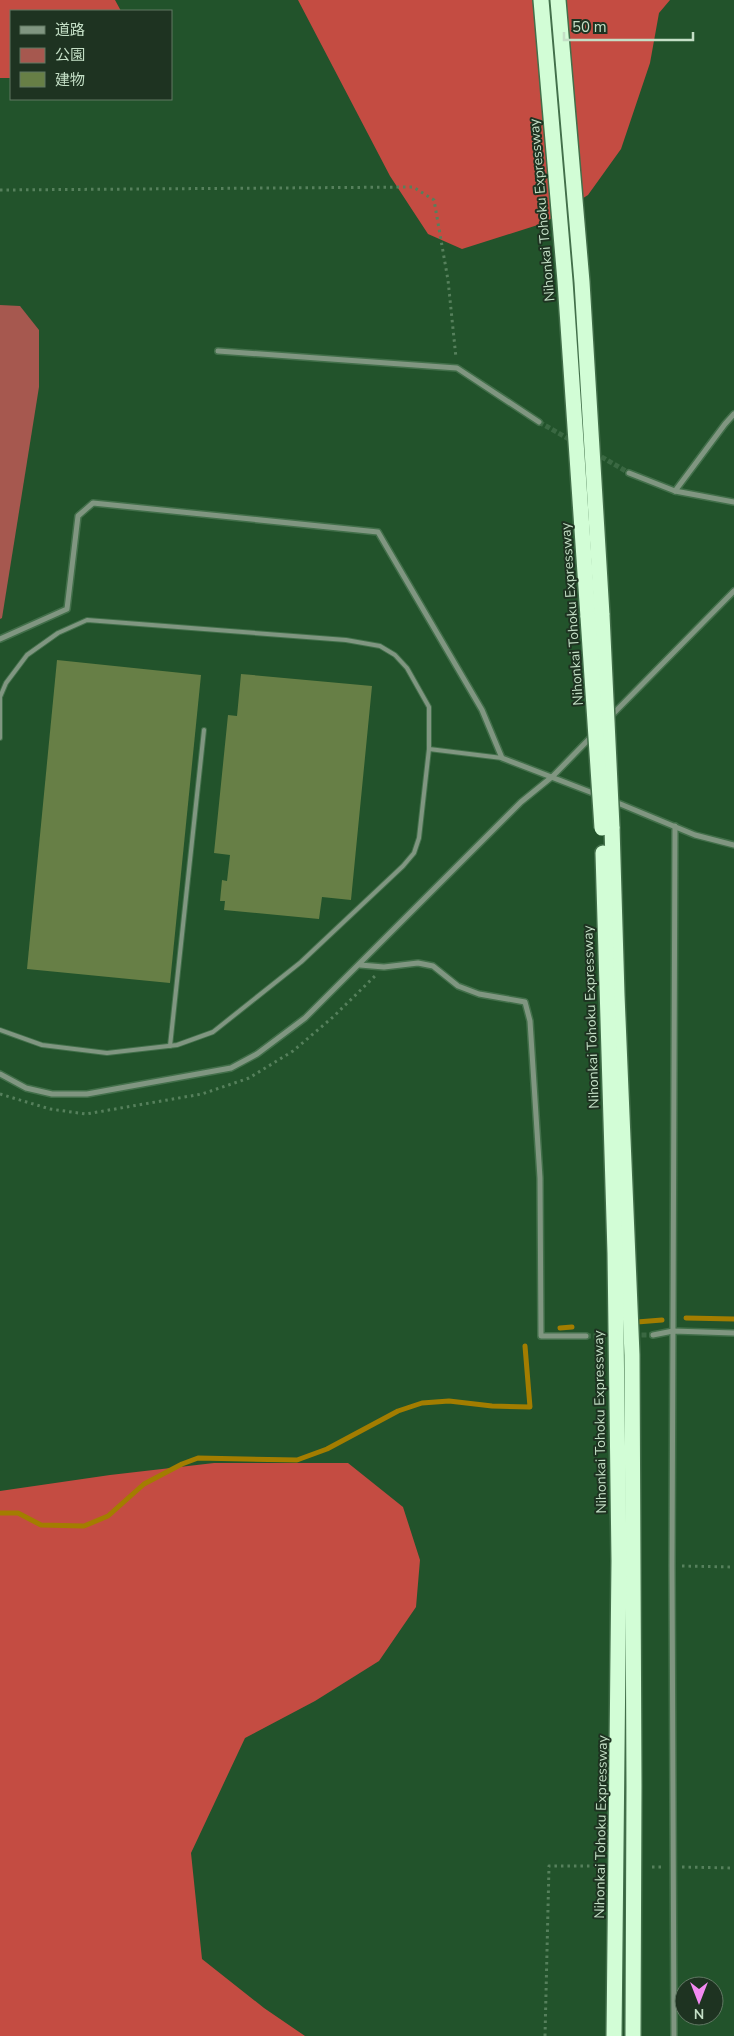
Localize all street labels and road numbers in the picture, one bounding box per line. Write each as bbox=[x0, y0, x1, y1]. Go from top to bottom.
street label: Nihonkai Tohoku Expressway bbox=[524, 117, 559, 302]
street label: Nihonkai Tohoku Expressway bbox=[556, 521, 588, 706]
street label: Nihonkai Tohoku Expressway bbox=[578, 924, 604, 1109]
street label: Nihonkai Tohoku Expressway bbox=[589, 1329, 611, 1514]
street label: Nihonkai Tohoku Expressway bbox=[590, 1734, 612, 1919]

